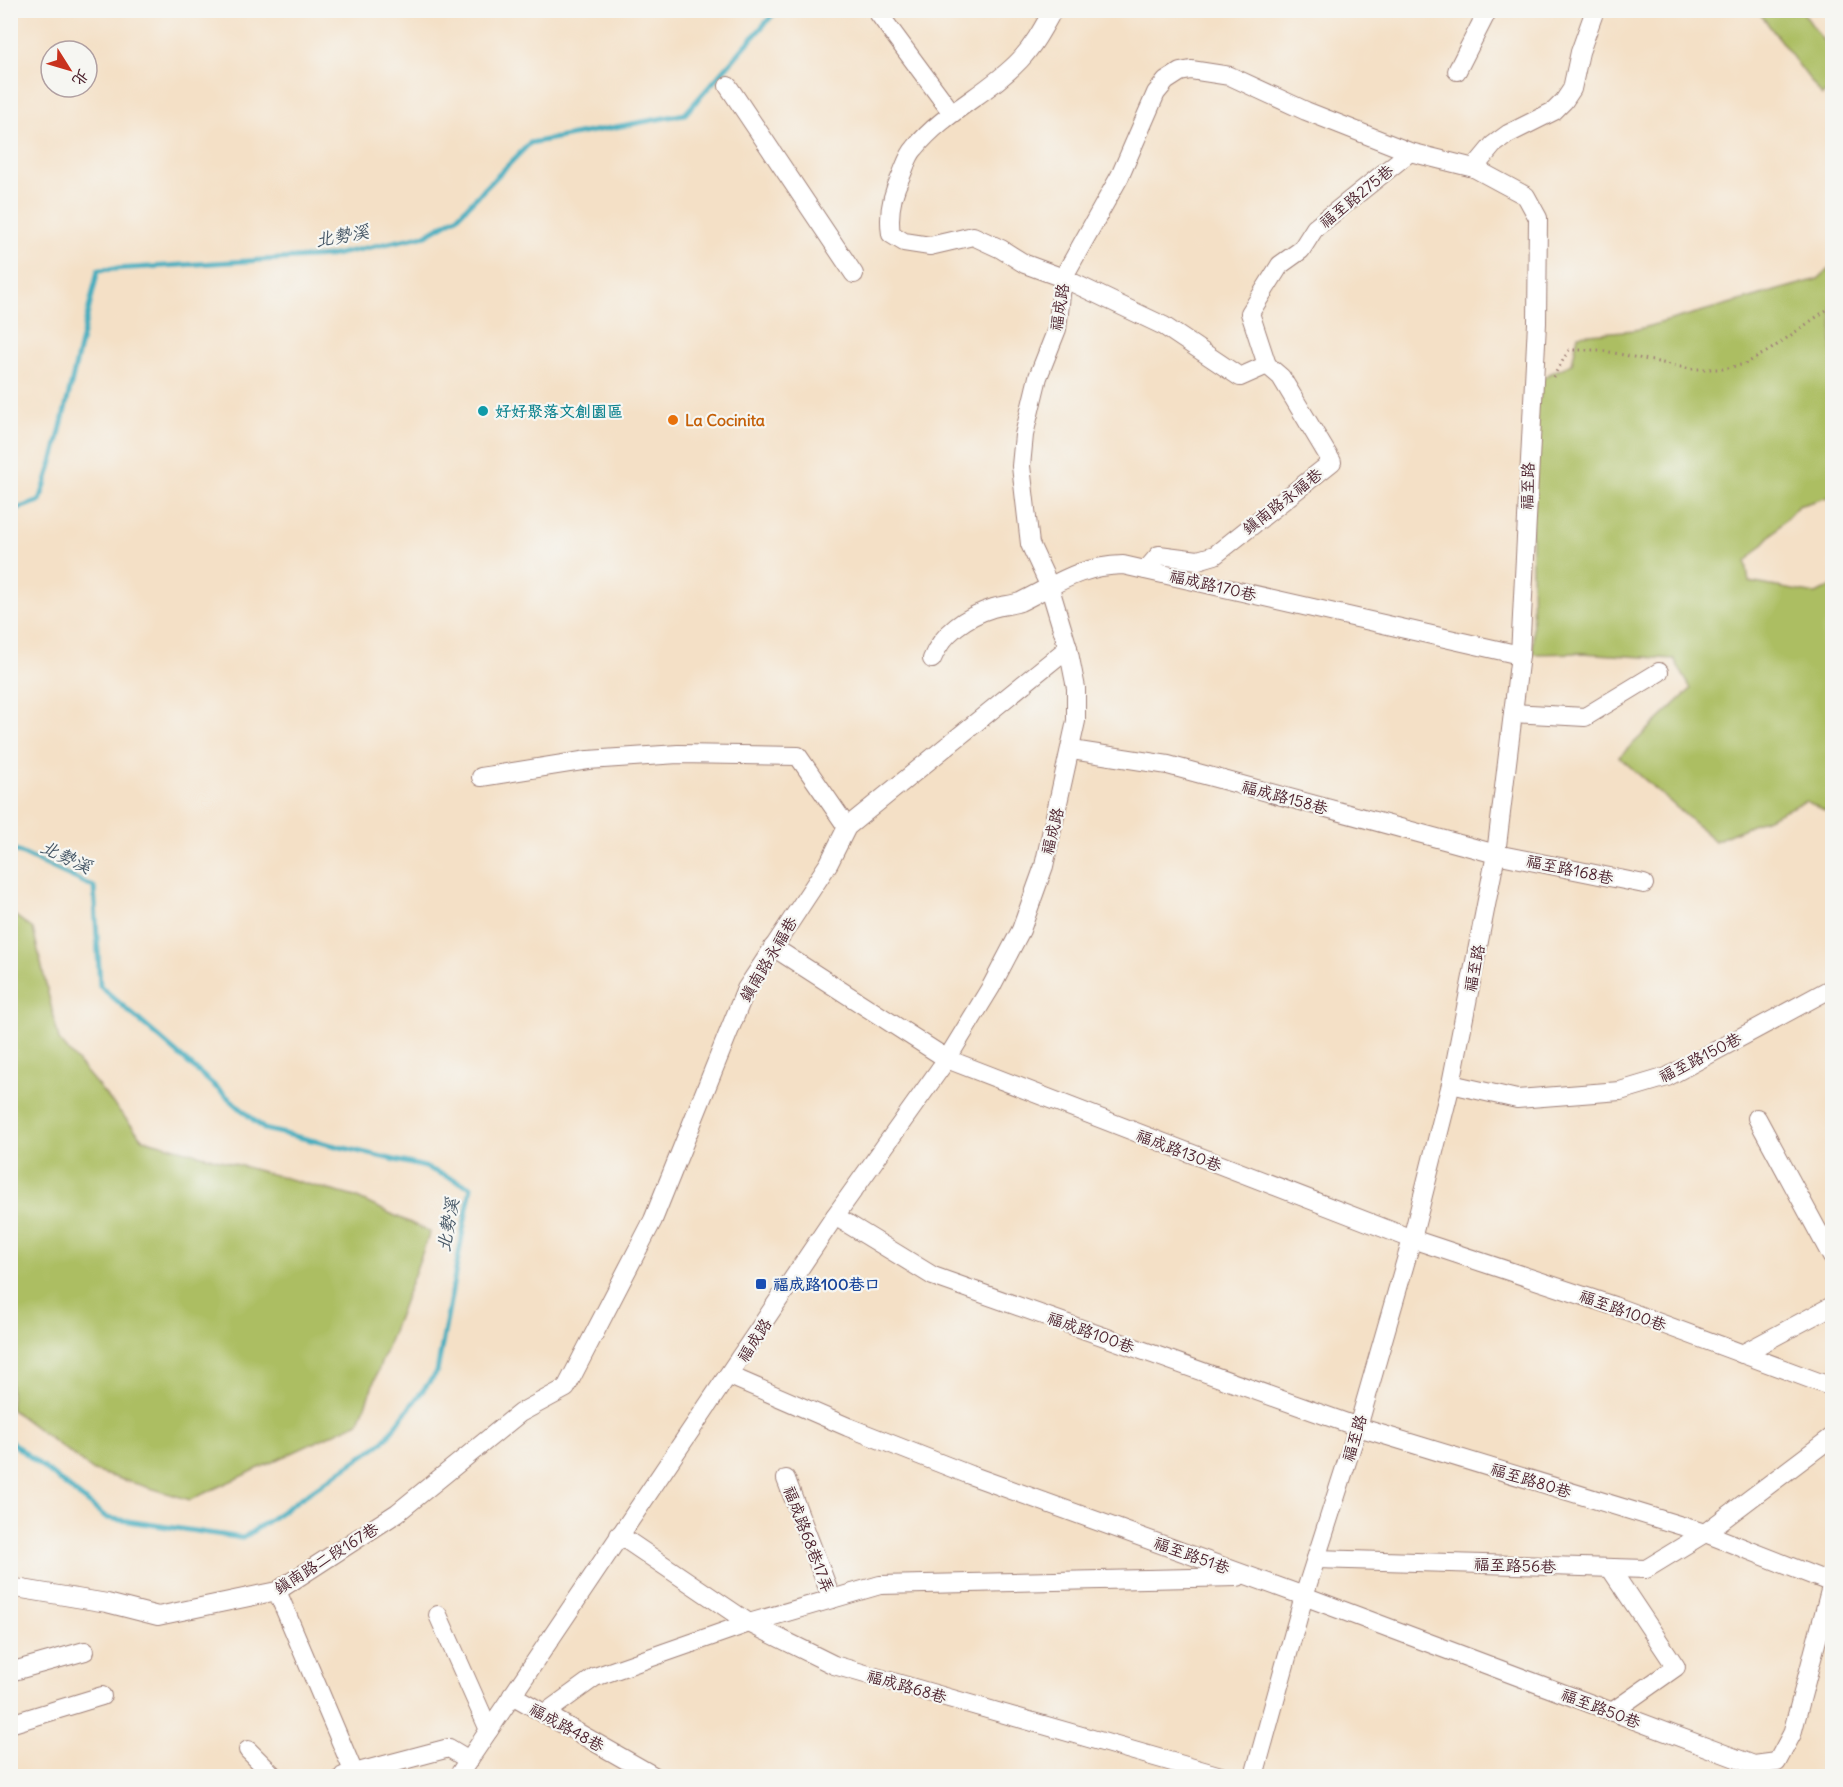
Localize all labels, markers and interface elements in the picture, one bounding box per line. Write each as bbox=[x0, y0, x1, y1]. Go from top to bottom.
north arrow bbox=[39, 39, 99, 99]
text: 北 bbox=[68, 66, 94, 90]
street label: 福至路275巷 bbox=[1315, 160, 1397, 232]
water label: 北勢溪 bbox=[313, 219, 371, 252]
street label: 福成路 bbox=[1045, 282, 1073, 332]
place label: 好好聚落文創園區 bbox=[495, 401, 623, 421]
marker: 好好聚落文創園區 bbox=[476, 404, 490, 418]
place label: La Cocinita bbox=[685, 410, 765, 430]
marker: La Cocinita bbox=[666, 413, 680, 427]
street label: 福至路 bbox=[1516, 462, 1538, 510]
street label: 鎮南路永福巷 bbox=[1238, 464, 1326, 538]
street label: 福成路170巷 bbox=[1168, 565, 1258, 605]
street label: 福成路158巷 bbox=[1240, 776, 1330, 818]
street label: 福成路 bbox=[1036, 805, 1068, 857]
water label: 北勢溪 bbox=[37, 835, 96, 879]
street label: 福至路168巷 bbox=[1524, 850, 1616, 888]
street label: 鎮南路永福巷 bbox=[735, 913, 801, 1005]
street label: 福至路 bbox=[1460, 943, 1488, 993]
street label: 福至路150巷 bbox=[1655, 1028, 1745, 1086]
street label: 福成路130巷 bbox=[1133, 1125, 1225, 1175]
water label: 北勢溪 bbox=[431, 1195, 464, 1253]
place label: 福成路100巷口 bbox=[773, 1274, 880, 1294]
marker: 福成路100巷口 bbox=[754, 1277, 768, 1291]
street label: 福至路100巷 bbox=[1577, 1285, 1669, 1335]
street label: 福成路100巷 bbox=[1045, 1307, 1137, 1357]
street label: 福成路 bbox=[733, 1314, 775, 1366]
street label: 福至路 bbox=[1337, 1412, 1371, 1464]
street label: 福至路80巷 bbox=[1488, 1458, 1574, 1502]
street label: 福成路68巷17弄 bbox=[779, 1483, 839, 1595]
street label: 鎮南路二段167巷 bbox=[270, 1518, 382, 1598]
street label: 福至路51巷 bbox=[1151, 1532, 1233, 1578]
street label: 福至路56巷 bbox=[1473, 1554, 1557, 1576]
street label: 福成路68巷 bbox=[865, 1665, 949, 1707]
street label: 福至路50巷 bbox=[1558, 1684, 1644, 1732]
street label: 福成路48巷 bbox=[526, 1698, 608, 1756]

